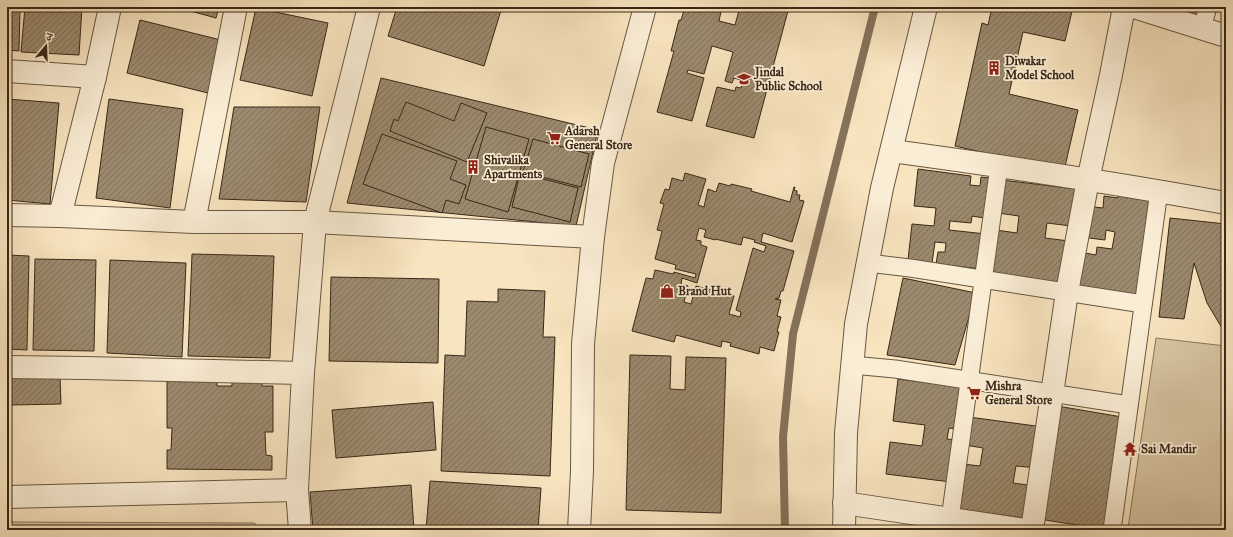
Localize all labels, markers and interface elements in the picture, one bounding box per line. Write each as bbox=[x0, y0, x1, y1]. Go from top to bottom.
north arrow bbox=[26, 26, 66, 66]
text: उ bbox=[43, 30, 55, 45]
place label: Diwakar Model School bbox=[1005, 54, 1075, 82]
building icon: Diwakar Model School bbox=[986, 60, 1002, 76]
place label: Jindal Public School bbox=[753, 65, 823, 93]
school or university icon: Jindal Public School bbox=[736, 71, 752, 87]
place label: Adarsh General Store bbox=[564, 124, 632, 152]
supermarket icon: Adarsh General Store bbox=[546, 130, 562, 146]
place label: Shivalika Apartments bbox=[483, 153, 543, 182]
building icon: Shivalika Apartments bbox=[465, 159, 481, 175]
shop icon: Brand Hut bbox=[659, 283, 675, 299]
place label: Brand Hut bbox=[678, 284, 732, 298]
place label: Mishra General Store bbox=[985, 379, 1052, 407]
supermarket icon: Mishra General Store bbox=[966, 385, 982, 401]
temple icon: Sai Mandir bbox=[1122, 441, 1138, 457]
place label: Sai Mandir bbox=[1141, 442, 1197, 456]

